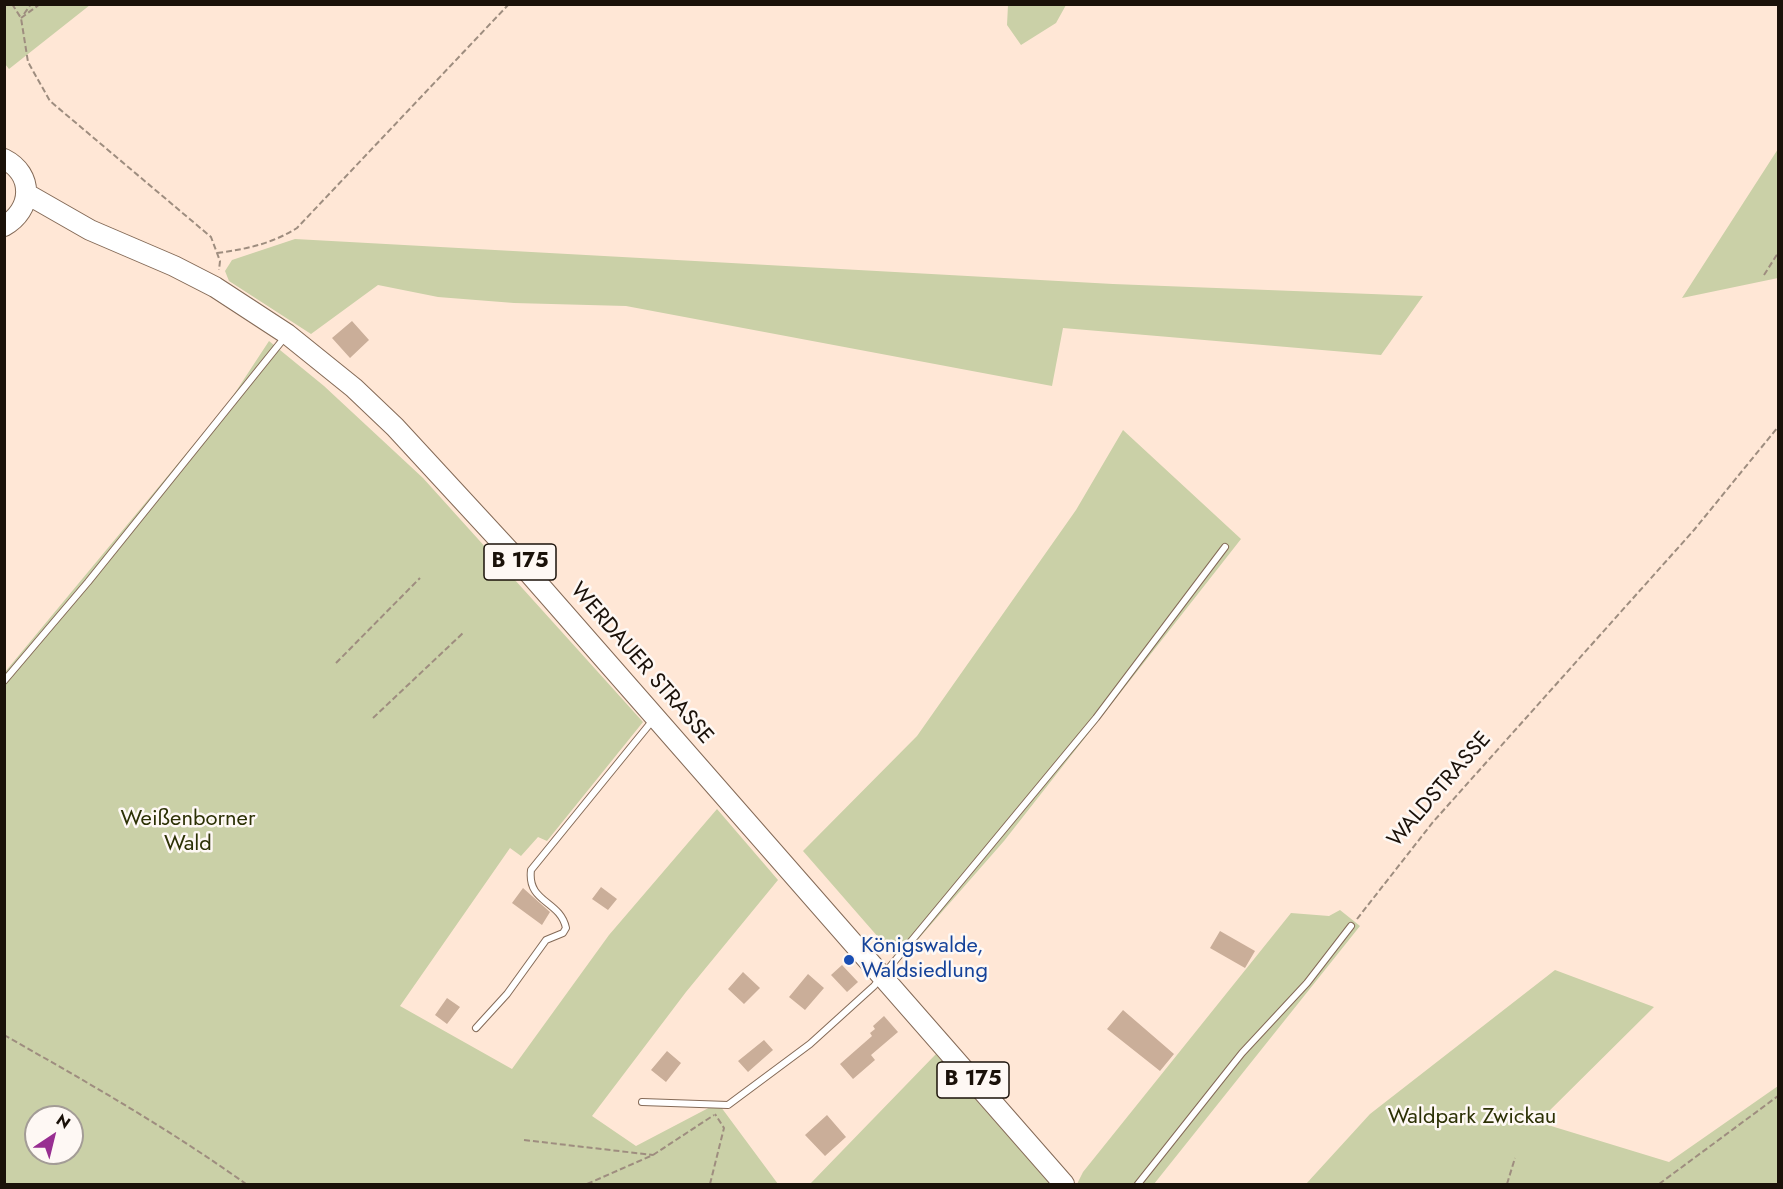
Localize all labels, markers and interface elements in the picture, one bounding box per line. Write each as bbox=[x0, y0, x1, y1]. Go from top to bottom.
road number: B 175 bbox=[484, 544, 556, 580]
street label: WERDAUER STRASSE bbox=[564, 578, 718, 750]
street label: WALDSTRASSE bbox=[1383, 727, 1497, 853]
park label: Weißenborner Wald bbox=[121, 807, 255, 858]
place label: Königswalde, Waldsiedlung bbox=[861, 934, 988, 986]
marker: Königswalde, Waldsiedlung bbox=[842, 953, 856, 967]
road number: B 175 bbox=[937, 1062, 1009, 1098]
north arrow bbox=[24, 1105, 84, 1165]
park label: Waldpark Zwickau bbox=[1388, 1105, 1556, 1131]
text: N bbox=[52, 1108, 75, 1135]

